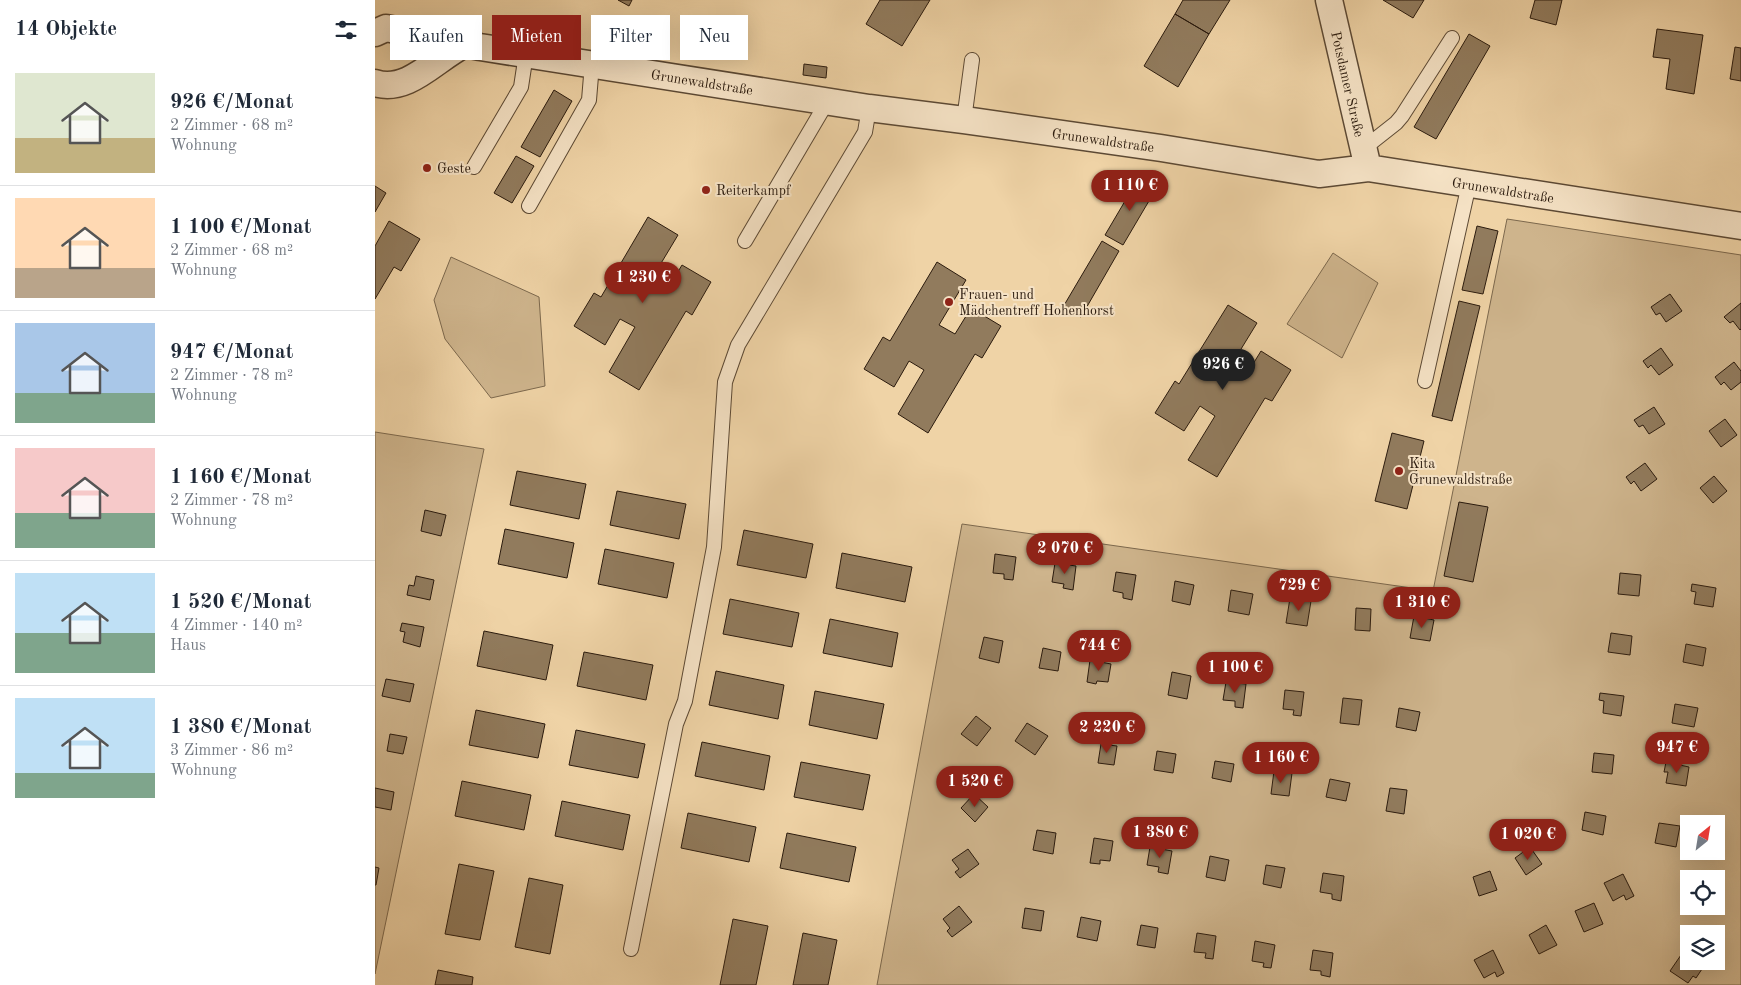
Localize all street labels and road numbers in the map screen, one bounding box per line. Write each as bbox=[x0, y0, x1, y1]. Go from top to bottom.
street label: Potsdamer Straße bbox=[1328, 30, 1366, 139]
street label: Grunewaldstraße bbox=[650, 68, 754, 98]
street label: Grunewaldstraße bbox=[1051, 127, 1155, 155]
street label: Grunewaldstraße bbox=[1451, 176, 1555, 206]

